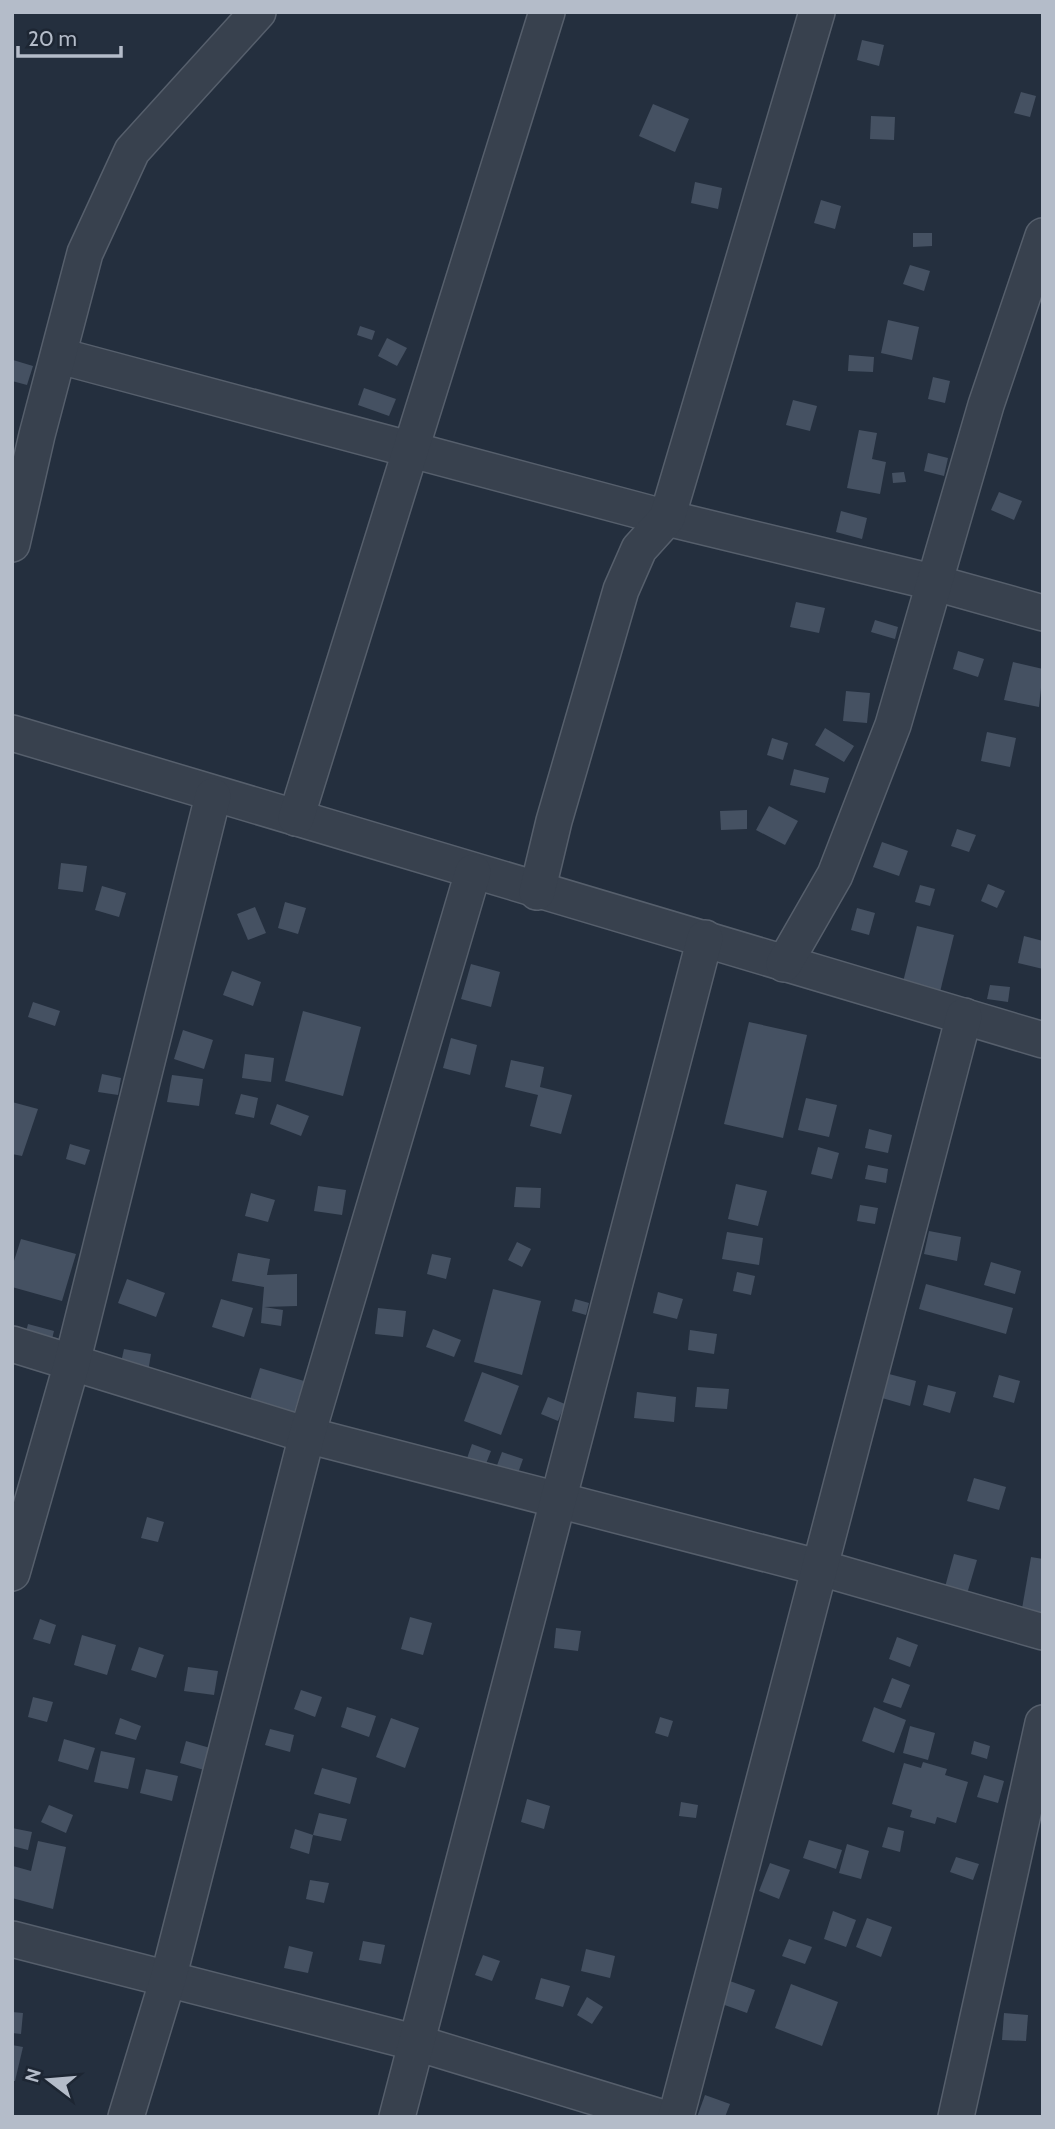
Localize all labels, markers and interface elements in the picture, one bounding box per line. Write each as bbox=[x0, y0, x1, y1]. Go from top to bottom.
scale bar bbox=[18, 14, 121, 58]
text: 20 m bbox=[28, 26, 77, 51]
north arrow bbox=[14, 2045, 84, 2115]
text: N bbox=[20, 2066, 46, 2085]

